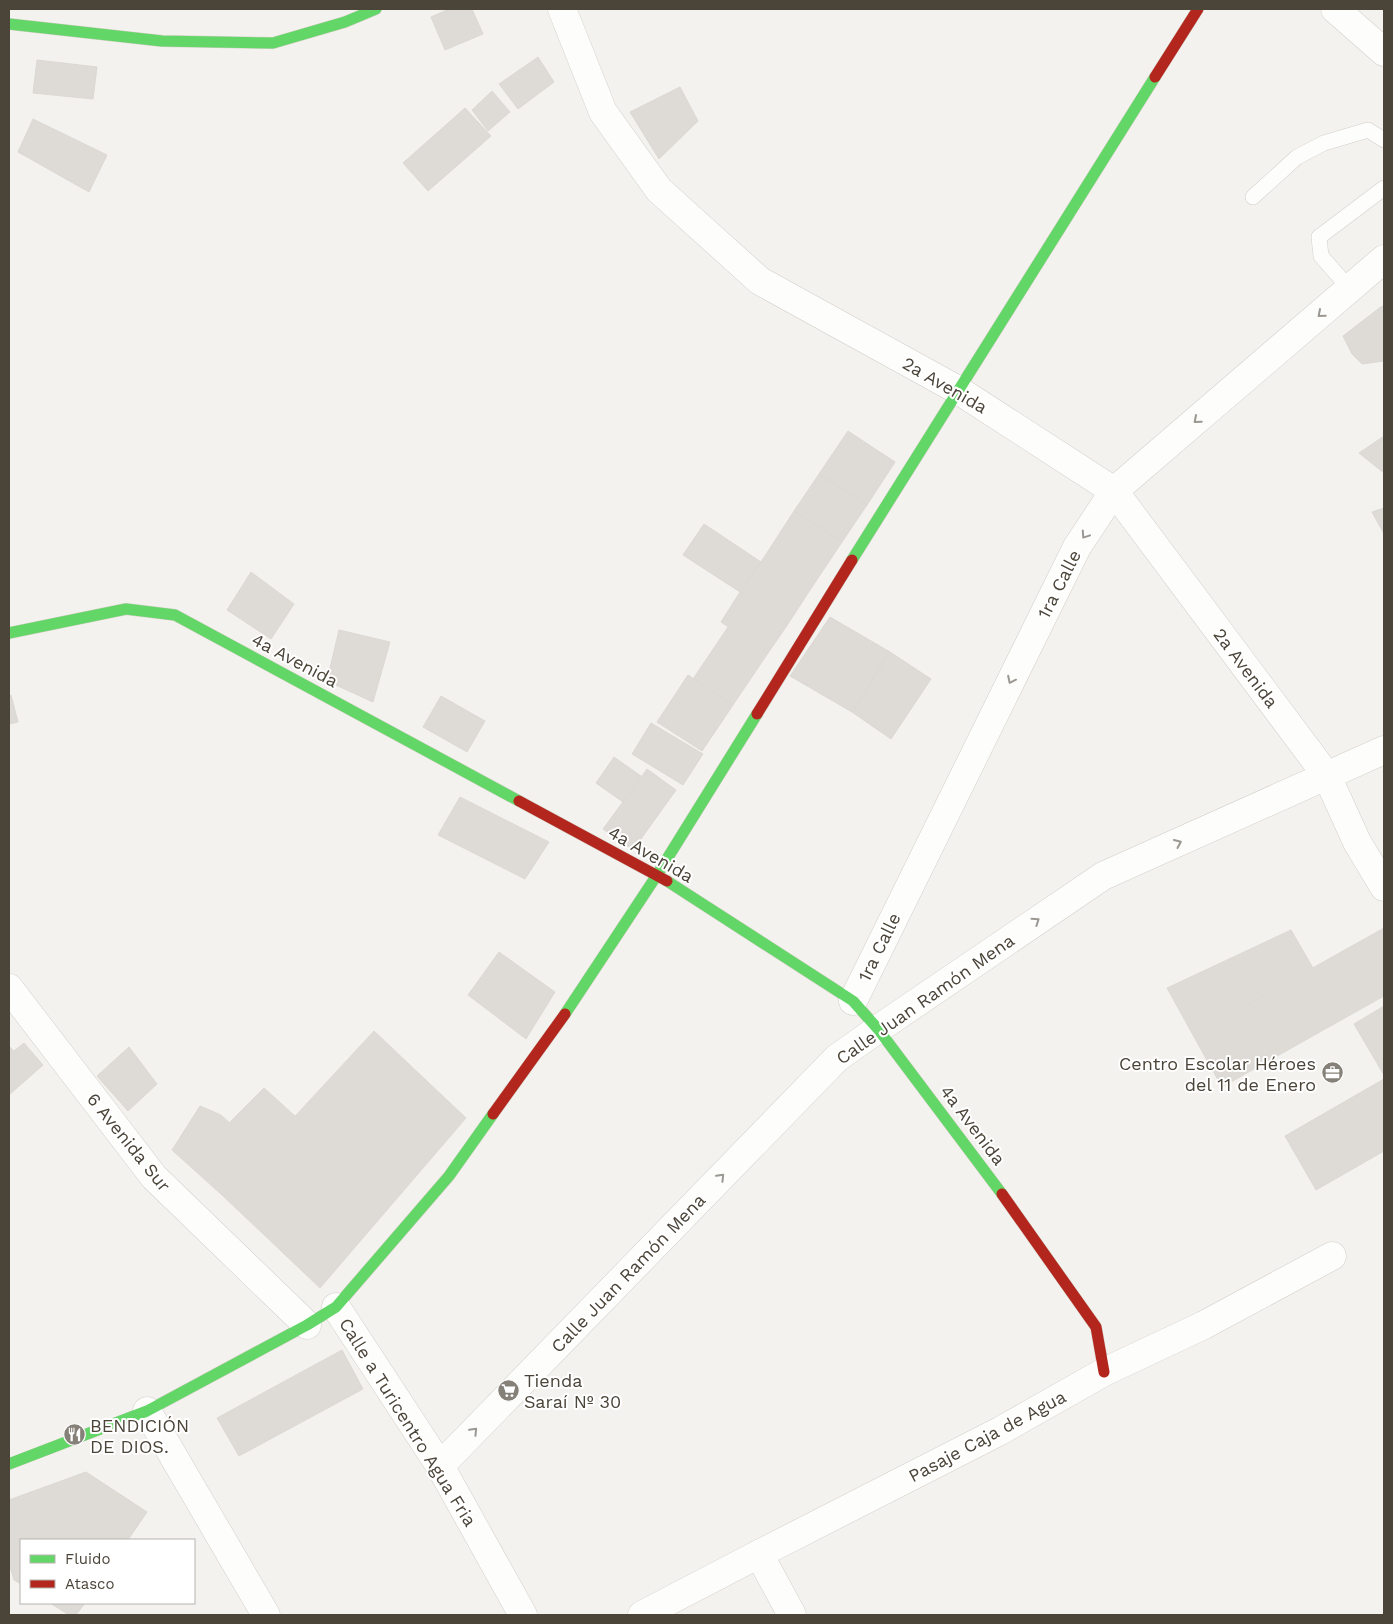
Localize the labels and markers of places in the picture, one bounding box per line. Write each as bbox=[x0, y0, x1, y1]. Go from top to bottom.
place label: Centro Escolar Héroes del 11 de Enero bbox=[1119, 1053, 1316, 1095]
office icon: Centro Escolar Héroes del 11 de Enero bbox=[1320, 1061, 1344, 1085]
place label: Tienda Saraí Nº 30 bbox=[524, 1370, 621, 1412]
supermarket icon: Tienda Saraí Nº 30 bbox=[496, 1378, 520, 1402]
place label: BENDICIÓN DE DIOS. bbox=[90, 1415, 189, 1457]
restaurant icon: BENDICIÓN DE DIOS. bbox=[62, 1423, 86, 1447]

